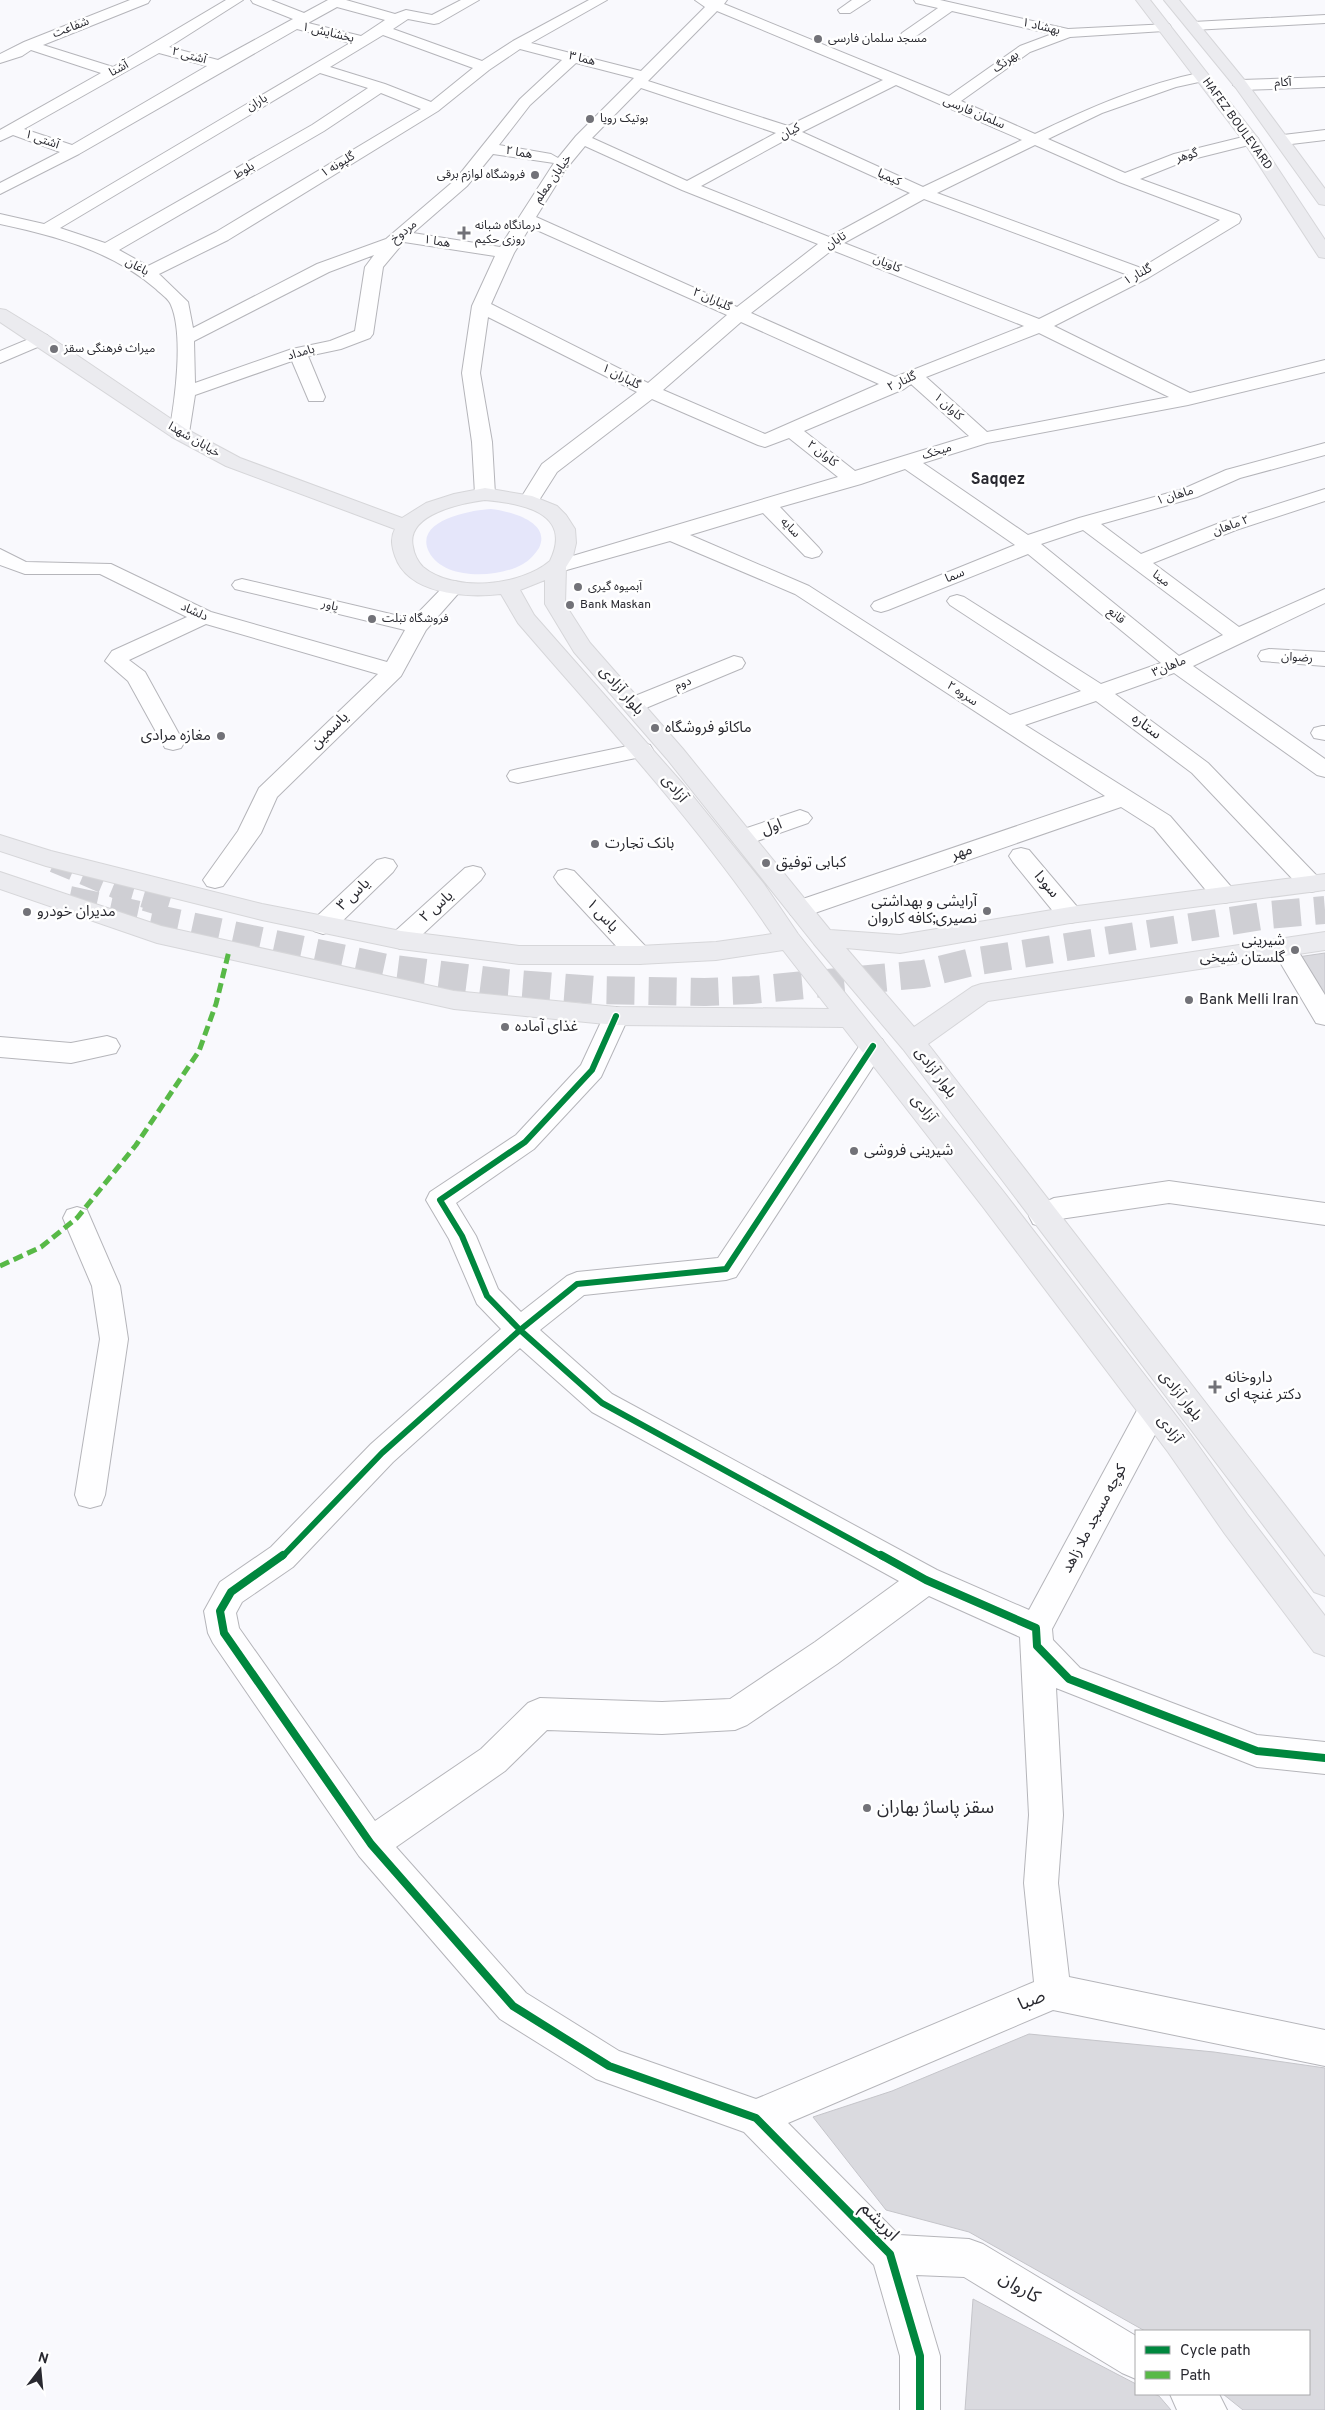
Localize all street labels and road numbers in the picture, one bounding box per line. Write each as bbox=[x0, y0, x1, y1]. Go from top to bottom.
street label: شفاعت bbox=[50, 14, 92, 42]
street label: بهشاد ۱ bbox=[1020, 15, 1062, 39]
street label: بخشایش ۱ bbox=[300, 19, 356, 47]
street label: آشتی ۲ bbox=[170, 44, 209, 68]
street label: بهرنگ bbox=[990, 47, 1022, 77]
street label: هما ۳ bbox=[567, 48, 597, 70]
street label: آشنا bbox=[106, 57, 132, 81]
street label: HAFEZ BOULEVARD bbox=[1198, 75, 1276, 173]
street label: آکام bbox=[1274, 75, 1292, 91]
street label: باران bbox=[244, 91, 270, 115]
street label: سلمان فارسی bbox=[941, 93, 1007, 133]
street label: کیان bbox=[777, 120, 804, 144]
street label: آشتی ۱ bbox=[23, 127, 62, 153]
street label: هما ۲ bbox=[504, 143, 534, 163]
street label: گوهر bbox=[1173, 145, 1201, 167]
street label: گلپونه ۱ bbox=[318, 148, 359, 182]
street label: خیابان معلم bbox=[530, 152, 576, 206]
street label: بلوط bbox=[230, 159, 258, 183]
street label: کیمیا bbox=[875, 166, 904, 191]
street label: مردوخ bbox=[387, 217, 421, 247]
street label: تابان bbox=[822, 228, 850, 254]
street label: هما ۱ bbox=[422, 232, 452, 252]
street label: کاویان bbox=[871, 251, 904, 277]
street label: باغان bbox=[122, 254, 152, 280]
street label: گلنار ۱ bbox=[1121, 260, 1156, 289]
street label: گلباران ۲ bbox=[690, 284, 735, 316]
street label: بامداد bbox=[285, 341, 317, 365]
street label: گلباران ۱ bbox=[599, 361, 644, 394]
street label: گلنار ۲ bbox=[885, 368, 920, 396]
street label: کاوان ۱ bbox=[930, 389, 967, 425]
street label: خیابان شهدا bbox=[165, 419, 223, 461]
street label: کاوان ۲ bbox=[803, 437, 841, 472]
street label: میخک bbox=[920, 440, 954, 464]
street label: ماهان ۱ bbox=[1154, 483, 1196, 509]
street label: ٢ ماهان bbox=[1210, 512, 1252, 540]
street label: سایه bbox=[776, 514, 804, 542]
street label: سما bbox=[943, 565, 967, 587]
street label: مینا bbox=[1149, 567, 1173, 591]
street label: یاور bbox=[319, 596, 340, 616]
street label: دلشاد bbox=[178, 599, 210, 625]
street label: قانع bbox=[1104, 604, 1128, 628]
street label: رضوان bbox=[1281, 649, 1313, 667]
street label: ماهان۳ bbox=[1150, 653, 1188, 681]
street label: بلوار آزادی bbox=[594, 663, 648, 719]
street label: دوم bbox=[672, 673, 694, 695]
street label: سروه ۲ bbox=[943, 678, 981, 710]
street label: یاسمین bbox=[307, 708, 353, 754]
street label: ستاره bbox=[1127, 710, 1165, 745]
street label: آزادی bbox=[657, 771, 691, 807]
street label: اول bbox=[759, 816, 785, 840]
street label: مهر bbox=[948, 841, 975, 866]
street label: سودا bbox=[1029, 868, 1063, 903]
street label: یاس ۳ bbox=[333, 875, 375, 915]
street label: یاس ۲ bbox=[416, 887, 458, 927]
street label: یاس ۱ bbox=[582, 895, 622, 937]
street label: بلوار آزادی bbox=[910, 1044, 960, 1102]
street label: آزادی bbox=[906, 1091, 940, 1127]
street label: بلوار آزادی bbox=[1154, 1367, 1206, 1425]
street label: آزادی bbox=[1152, 1412, 1186, 1449]
street label: کوچه مسجد ملا زاهد bbox=[1058, 1461, 1132, 1577]
street label: صبا bbox=[1015, 1985, 1049, 2017]
street label: ابریشم bbox=[855, 2197, 903, 2247]
street label: کاروان bbox=[994, 2267, 1044, 2309]

